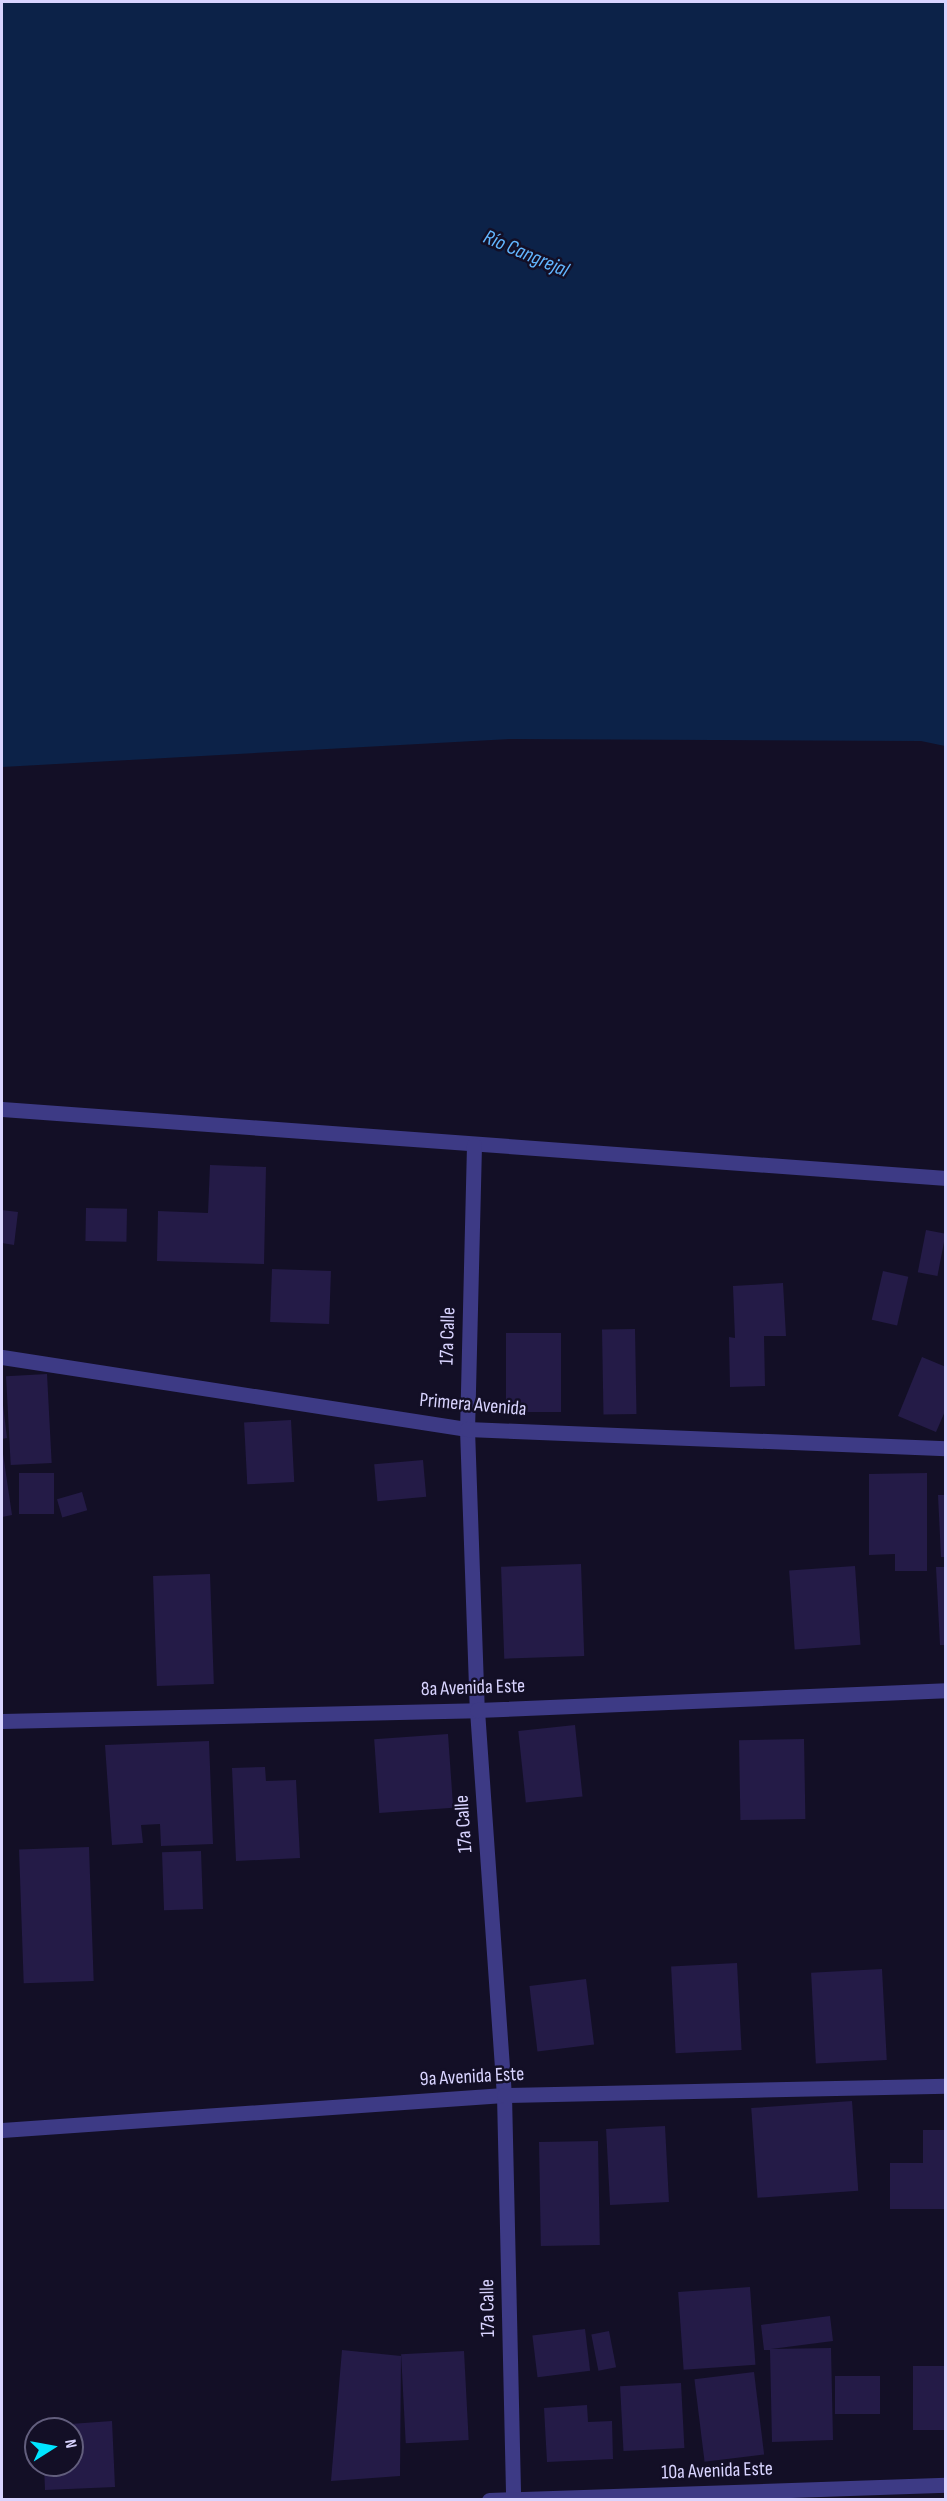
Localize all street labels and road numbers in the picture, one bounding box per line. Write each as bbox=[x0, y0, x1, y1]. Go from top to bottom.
street label: 17a Calle bbox=[435, 1307, 461, 1365]
street label: Primera Avenida bbox=[418, 1388, 528, 1422]
street label: 8a Avenida Este bbox=[420, 1674, 526, 1702]
street label: 17a Calle bbox=[450, 1794, 478, 1854]
street label: 9a Avenida Este bbox=[419, 2062, 525, 2092]
street label: 17a Calle bbox=[475, 2279, 501, 2337]
street label: 10a Avenida Este bbox=[661, 2457, 773, 2485]

